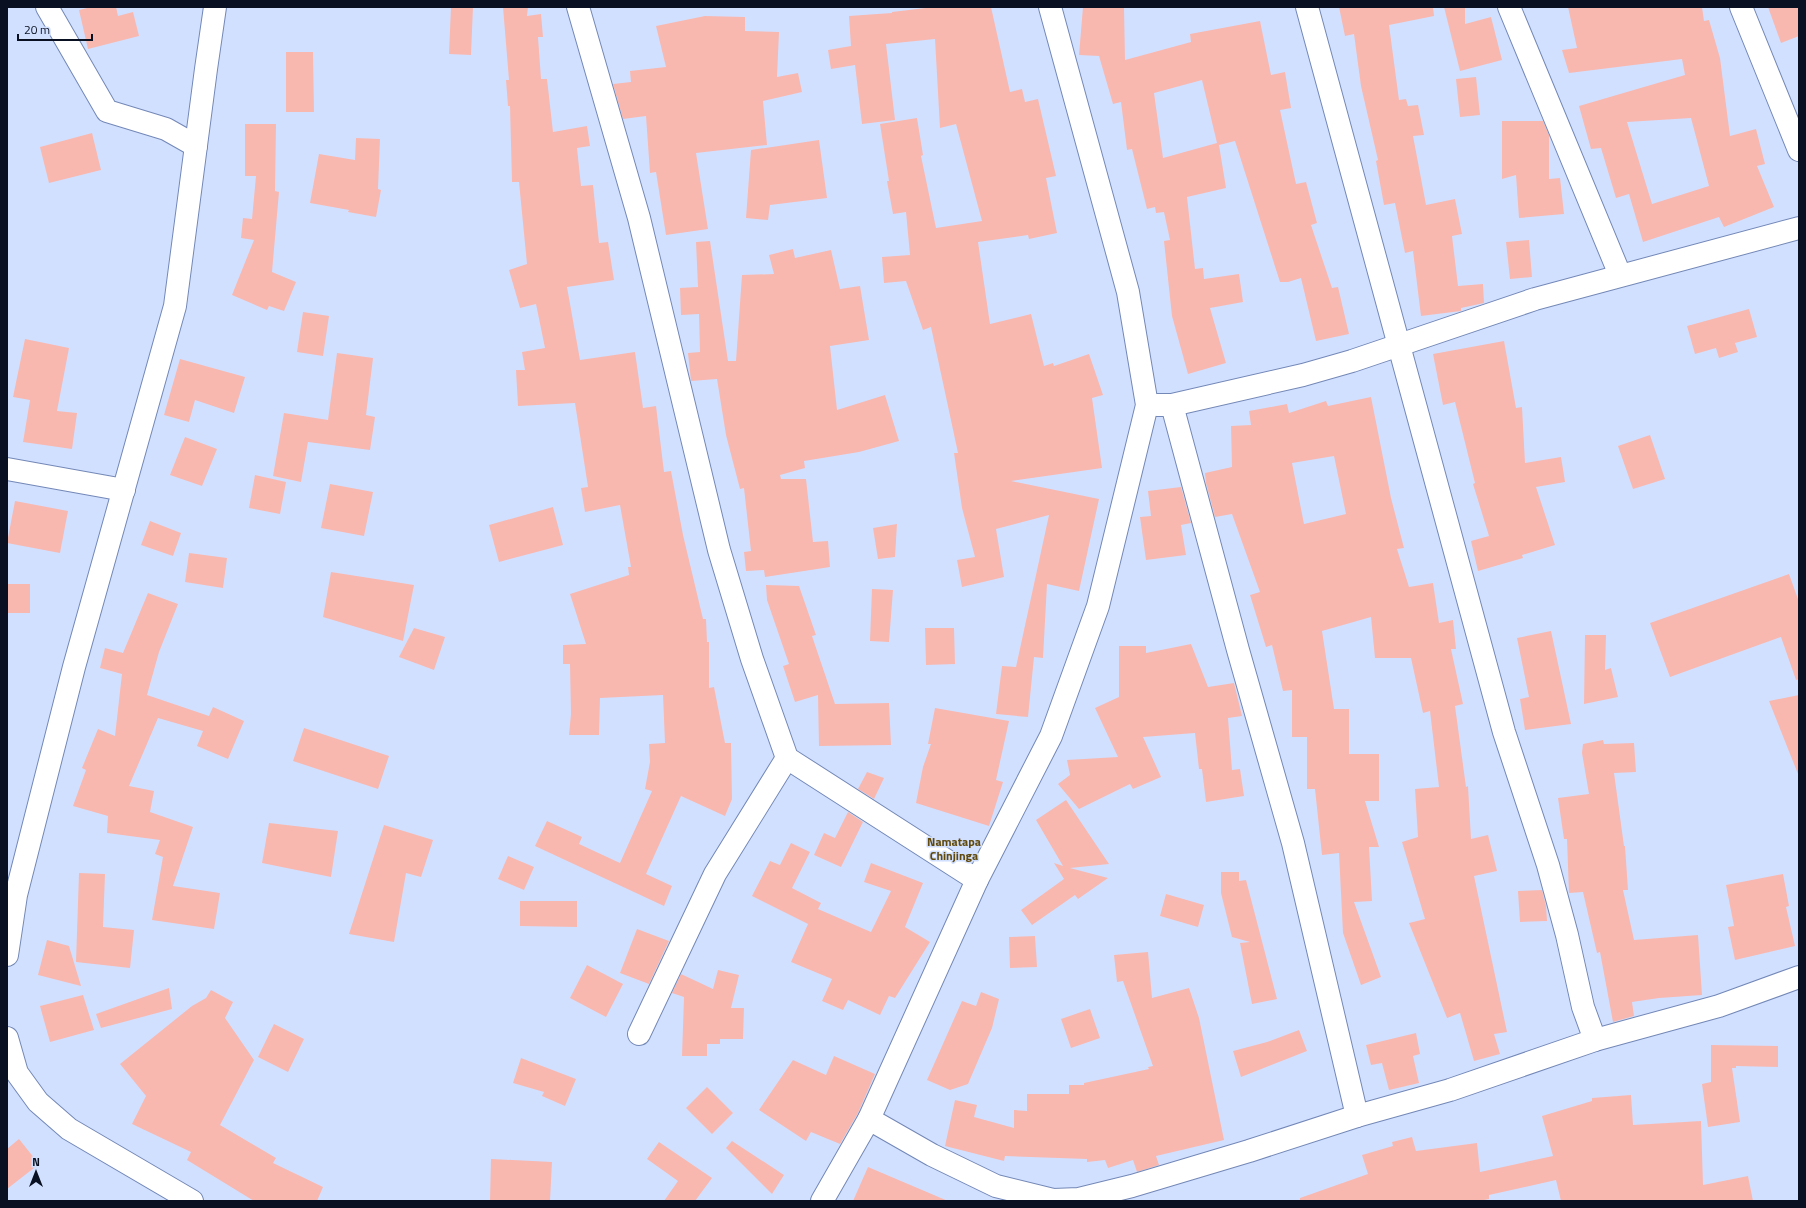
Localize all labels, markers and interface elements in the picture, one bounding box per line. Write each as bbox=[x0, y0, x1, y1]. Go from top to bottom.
scale bar bbox=[18, 16, 92, 42]
text: 20 m bbox=[24, 20, 50, 39]
district label: Namatapa Chinjinga bbox=[927, 832, 981, 865]
north arrow bbox=[16, 1152, 56, 1192]
text: N bbox=[32, 1154, 40, 1170]

